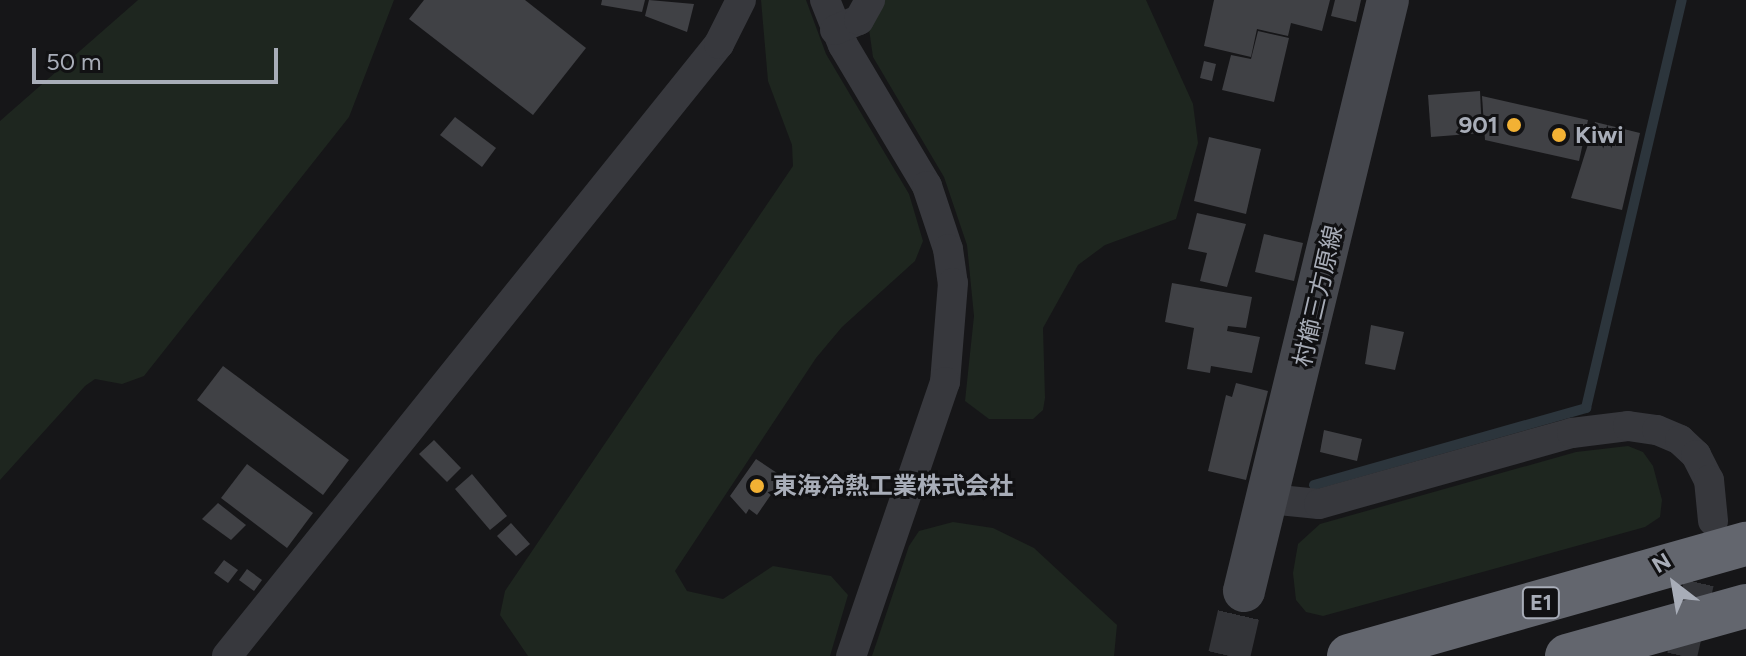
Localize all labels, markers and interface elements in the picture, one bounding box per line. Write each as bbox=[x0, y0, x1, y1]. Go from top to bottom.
scale bar bbox=[36, 32, 282, 82]
text: 50 m bbox=[46, 47, 102, 76]
place label: 901 bbox=[1458, 111, 1498, 139]
marker: 901 bbox=[1505, 116, 1523, 134]
place label: Kiwi bbox=[1575, 121, 1624, 149]
marker: Kiwi bbox=[1550, 126, 1568, 144]
street label: 村櫛三方原線 bbox=[1288, 223, 1348, 369]
place label: 東海冷熱工業株式会社 bbox=[773, 472, 1013, 500]
marker: 東海冷熱工業株式会社 bbox=[748, 477, 766, 495]
north arrow bbox=[1634, 544, 1714, 624]
text: N bbox=[1647, 547, 1676, 579]
road number: E1 bbox=[1521, 585, 1561, 621]

